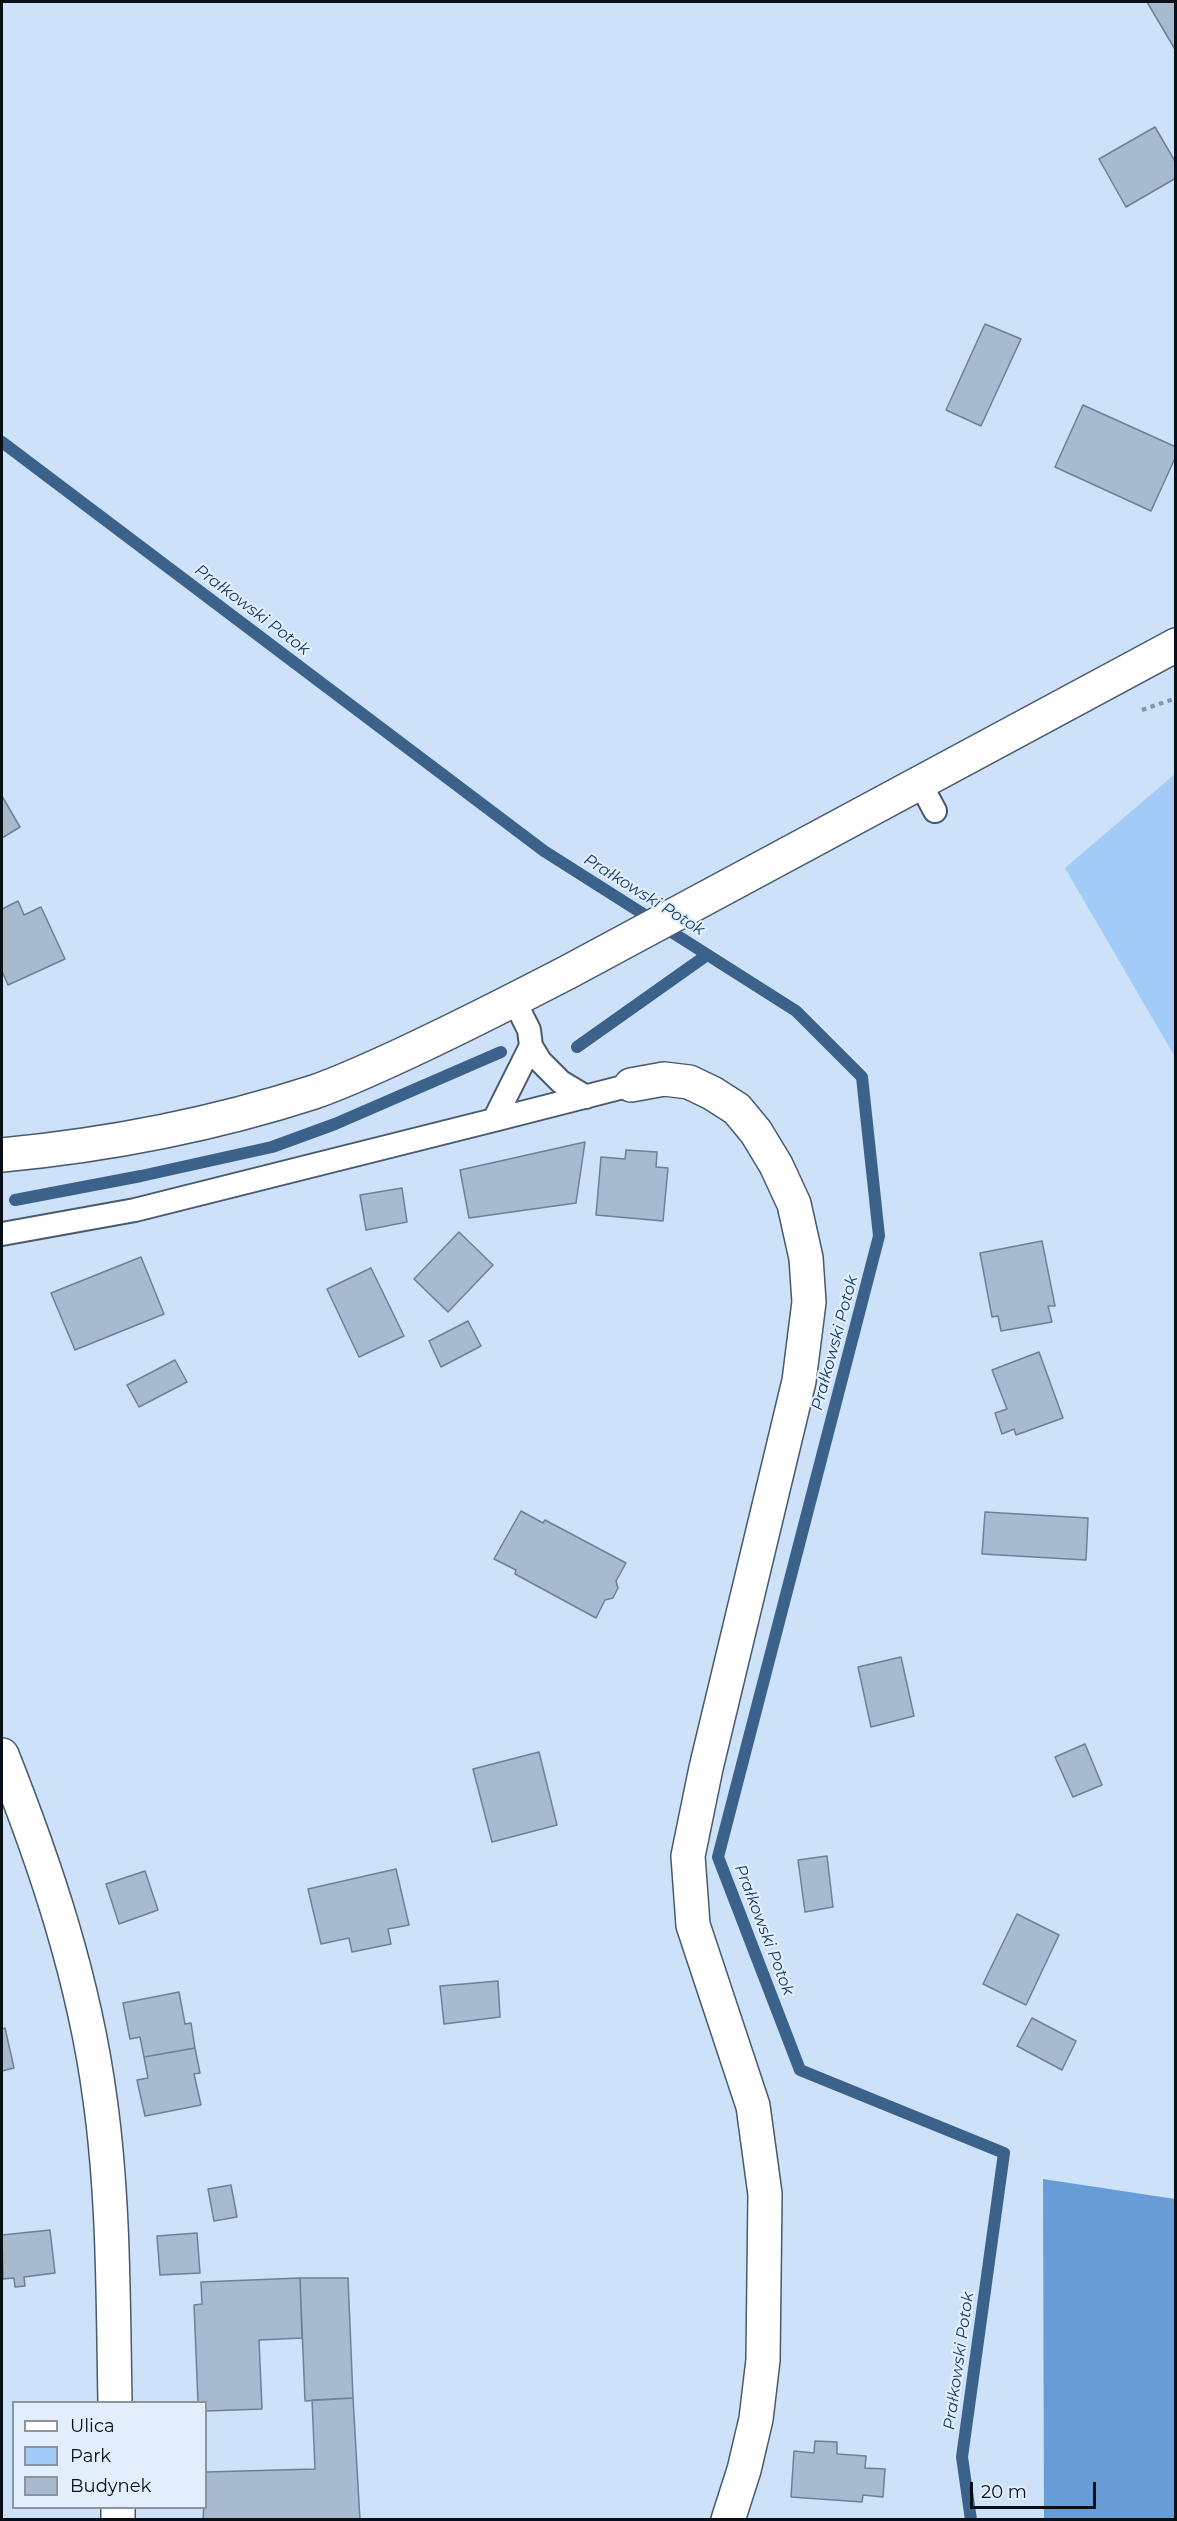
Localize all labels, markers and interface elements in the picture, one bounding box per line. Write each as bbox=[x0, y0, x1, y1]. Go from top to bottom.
water label: Prałkowski Potok bbox=[191, 561, 313, 659]
water label: Prałkowski Potok bbox=[580, 850, 708, 940]
water label: Prałkowski Potok bbox=[808, 1273, 862, 1413]
water label: Prałkowski Potok bbox=[730, 1862, 798, 1998]
water label: Prałkowski Potok bbox=[940, 2291, 978, 2431]
legend bbox=[12, 2401, 207, 2509]
text: Ulica bbox=[70, 2415, 115, 2437]
text: Park bbox=[70, 2445, 111, 2467]
scale bar bbox=[973, 2470, 1099, 2508]
text: Budynek bbox=[70, 2475, 151, 2497]
text: 20 m bbox=[981, 2481, 1027, 2503]

